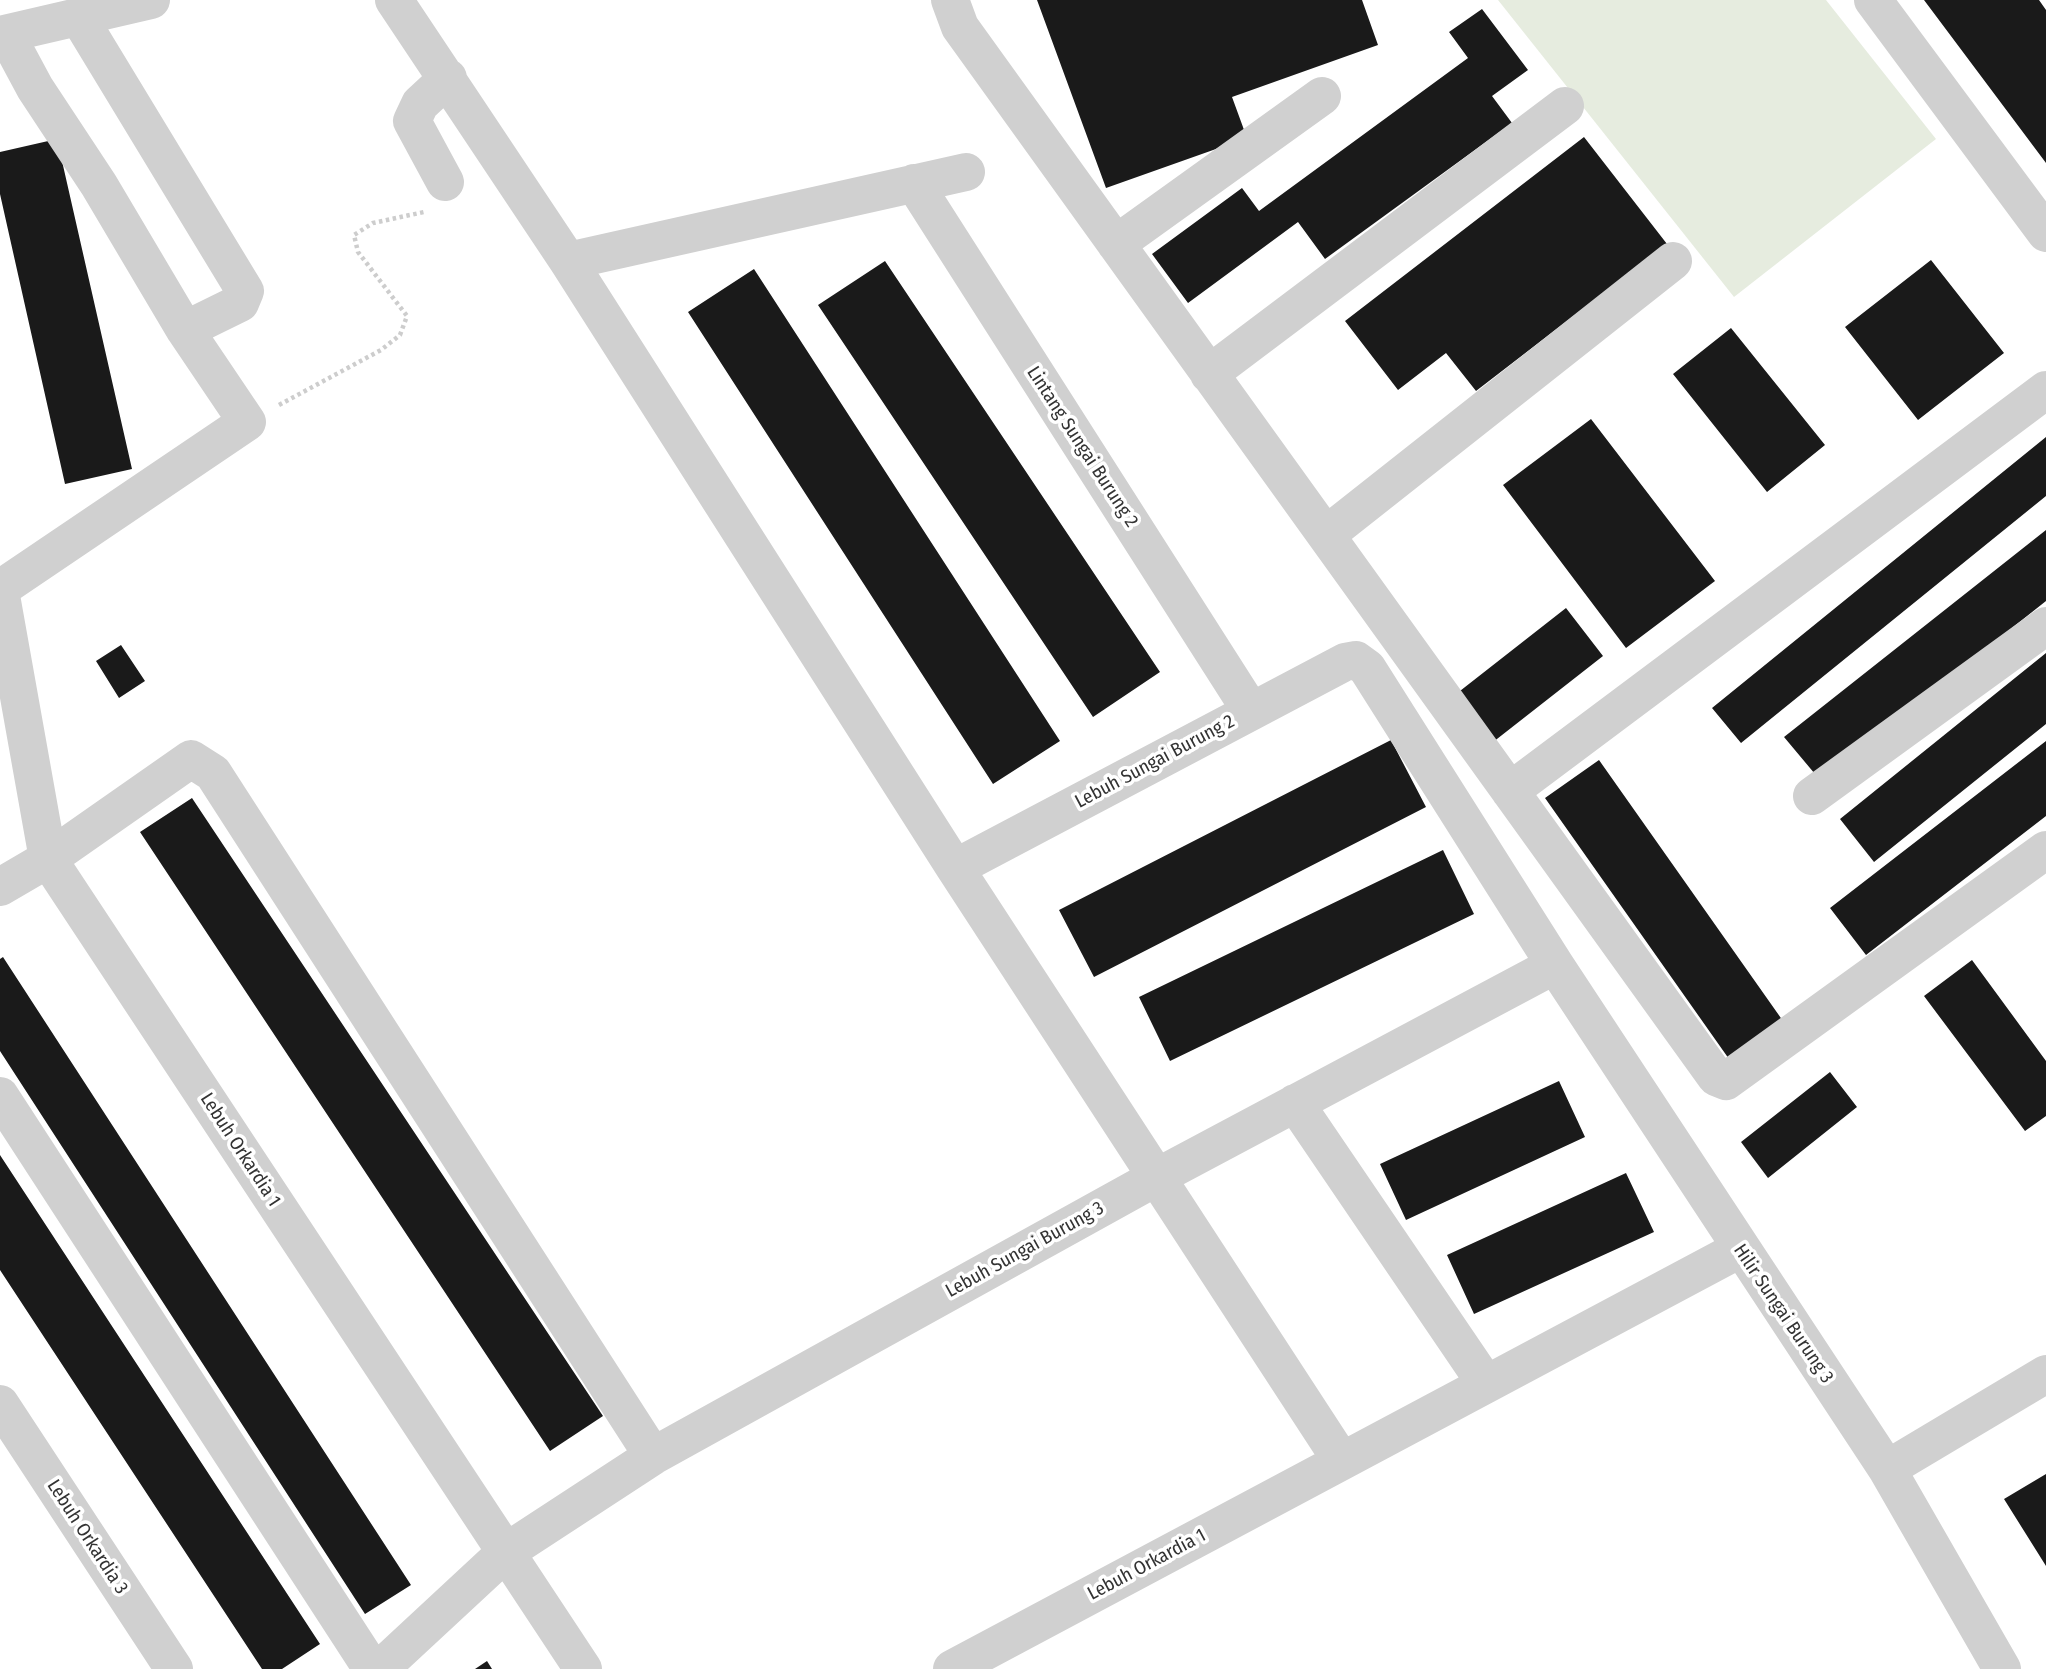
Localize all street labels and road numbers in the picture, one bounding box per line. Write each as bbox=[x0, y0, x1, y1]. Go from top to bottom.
street label: Lintang Sungai Burung 2 bbox=[1021, 362, 1143, 532]
street label: Lebuh Sungai Burung 2 bbox=[1071, 710, 1239, 814]
street label: Lebuh Orkardia 1 bbox=[195, 1089, 285, 1211]
street label: Lebuh Sungai Burung 3 bbox=[942, 1197, 1108, 1303]
street label: Hilir Sungai Burung 3 bbox=[1728, 1240, 1838, 1388]
street label: Lebuh Orkardia 3 bbox=[42, 1476, 132, 1598]
street label: Lebuh Orkardia 1 bbox=[1084, 1524, 1210, 1606]

